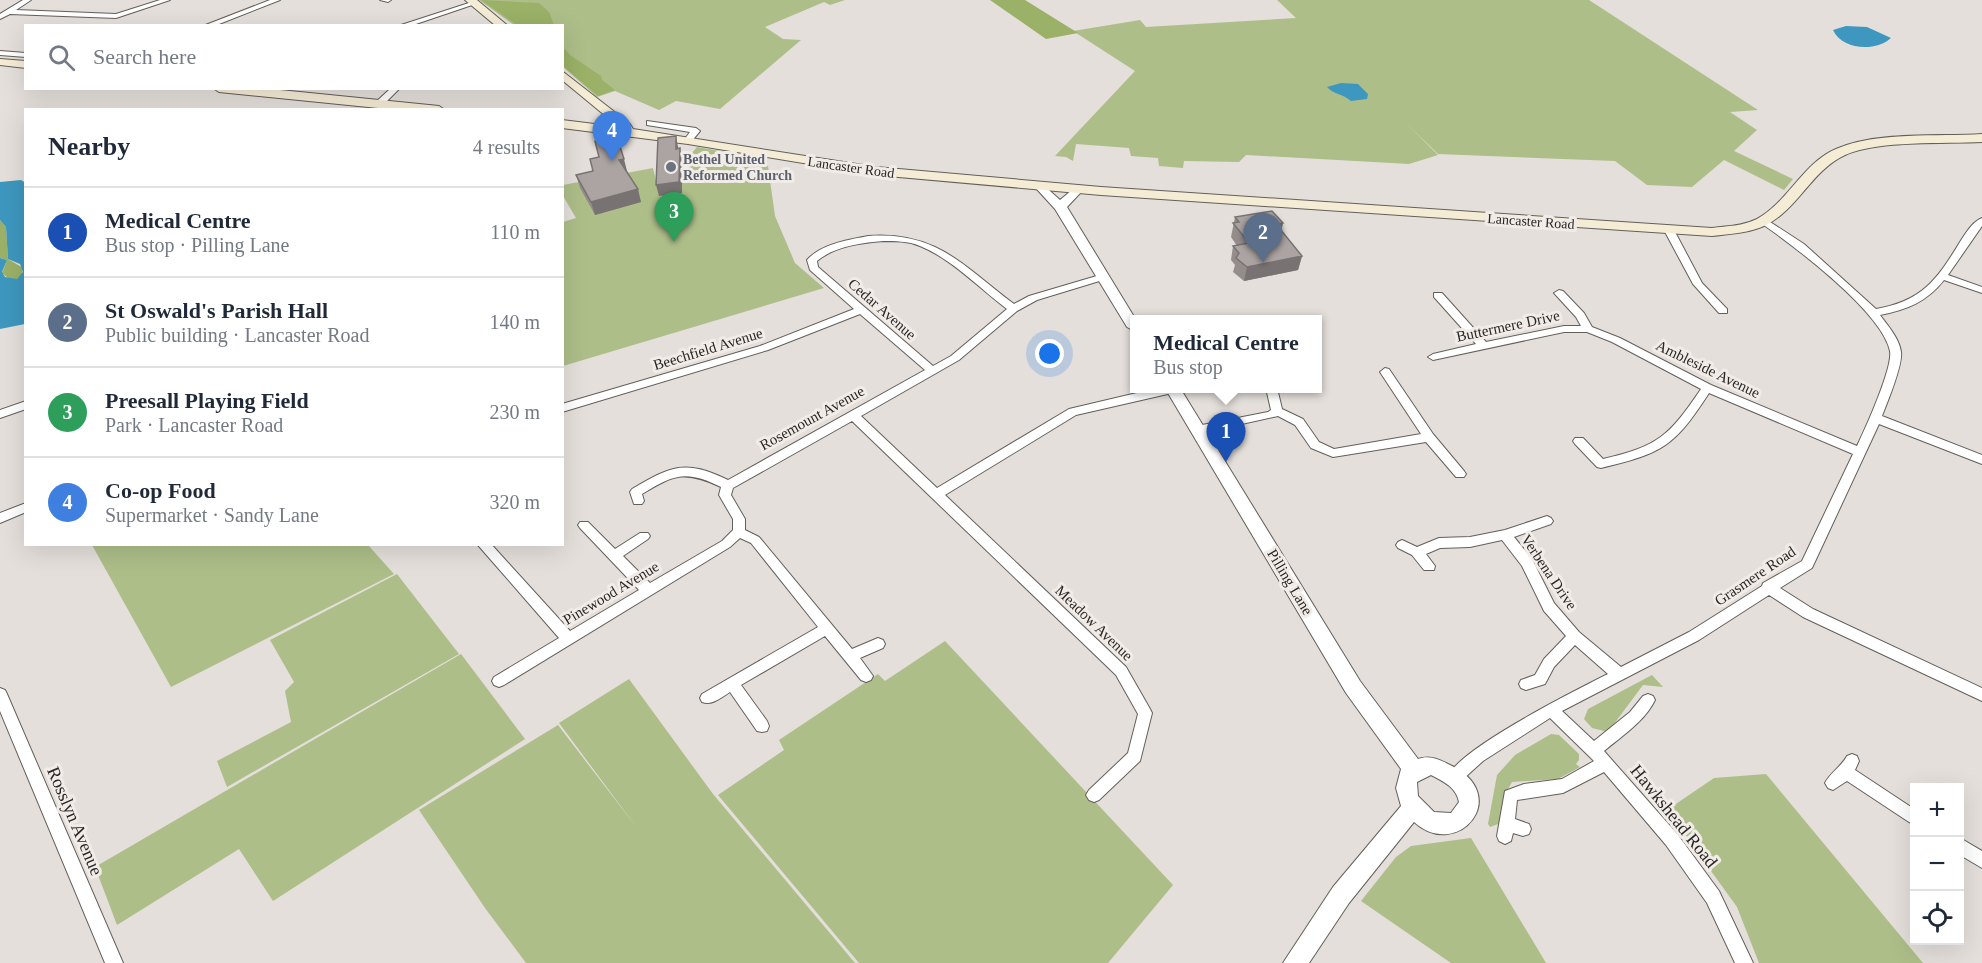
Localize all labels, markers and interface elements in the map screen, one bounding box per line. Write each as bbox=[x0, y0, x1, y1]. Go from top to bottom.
search box bbox=[24, 24, 564, 90]
icon: search bbox=[45, 41, 78, 74]
text: Search here bbox=[93, 44, 196, 69]
pin: 4 bbox=[592, 112, 632, 161]
text: Nearby bbox=[48, 132, 130, 161]
text: 4 results bbox=[473, 136, 540, 158]
place label: Bethel United Reformed Church bbox=[683, 152, 792, 183]
street label: Lancaster Road bbox=[807, 154, 895, 181]
marker: Bethel United Reformed Church bbox=[664, 160, 678, 174]
pin: 3 bbox=[654, 192, 694, 242]
text: Medical Centre bbox=[105, 208, 251, 233]
street label: Lancaster Road bbox=[1487, 211, 1575, 232]
pin: 2 bbox=[1244, 214, 1282, 263]
text: 1 bbox=[63, 221, 73, 243]
text: 110 m bbox=[490, 221, 540, 243]
text: Bus stop · Pilling Lane bbox=[105, 234, 289, 256]
street label: Cedar Avenue bbox=[845, 275, 919, 343]
text: St Oswald's Parish Hall bbox=[105, 298, 328, 323]
street label: Buttermere Drive bbox=[1455, 307, 1562, 345]
text: 2 bbox=[63, 311, 73, 333]
text: 140 m bbox=[489, 311, 540, 333]
popup bbox=[1130, 315, 1322, 393]
text: Public building · Lancaster Road bbox=[105, 324, 369, 346]
street label: Beechfield Avenue bbox=[651, 325, 765, 373]
text: Medical Centre bbox=[1153, 330, 1299, 355]
street label: Ambleside Avenue bbox=[1654, 337, 1763, 401]
your location bbox=[1035, 339, 1064, 368]
text: Bus stop bbox=[1153, 356, 1223, 378]
street label: Rosemount Avenue bbox=[757, 383, 867, 453]
text: Preesall Playing Field bbox=[105, 388, 309, 413]
text: 3 bbox=[63, 401, 73, 423]
text: 230 m bbox=[489, 401, 540, 423]
pin: 1 bbox=[1206, 412, 1246, 462]
text: Park · Lancaster Road bbox=[105, 414, 283, 436]
text: Co-op Food bbox=[105, 478, 216, 503]
text: 4 bbox=[63, 491, 73, 513]
text: 320 m bbox=[489, 491, 540, 513]
text: Supermarket · Sandy Lane bbox=[105, 504, 319, 526]
street label: Verbena Drive bbox=[1518, 531, 1580, 613]
street label: Grasmere Road bbox=[1712, 543, 1799, 609]
street label: Pilling Lane bbox=[1264, 546, 1316, 618]
street label: Pinewood Avenue bbox=[560, 558, 662, 628]
street label: Meadow Avenue bbox=[1052, 582, 1136, 664]
street label: Hawkshead Road bbox=[1626, 761, 1722, 871]
street label: Rosslyn Avenue bbox=[43, 764, 107, 878]
map controls bbox=[1910, 783, 1964, 945]
button: + bbox=[1910, 783, 1964, 837]
button: − bbox=[1910, 837, 1964, 891]
button: locate bbox=[1910, 891, 1964, 945]

